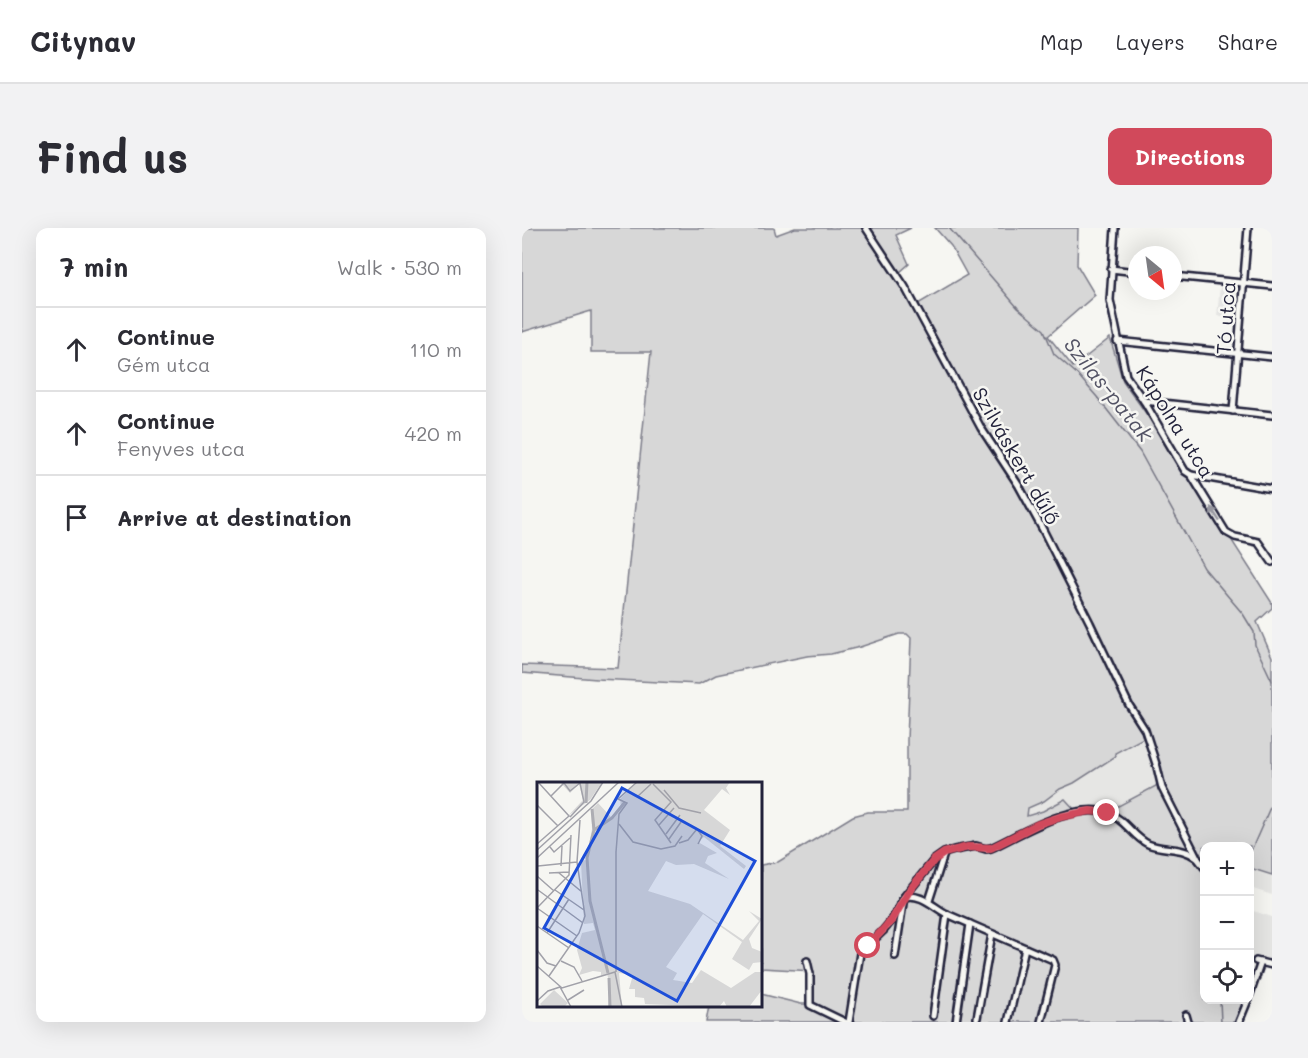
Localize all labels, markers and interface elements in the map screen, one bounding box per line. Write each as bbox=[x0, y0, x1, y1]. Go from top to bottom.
text: Citynav bbox=[30, 23, 136, 59]
text: Map bbox=[1040, 28, 1083, 55]
text: Layers bbox=[1116, 28, 1185, 55]
text: Share bbox=[1218, 28, 1278, 55]
button: Directions bbox=[1108, 128, 1272, 185]
text: Find us bbox=[36, 129, 188, 184]
north arrow bbox=[1128, 246, 1182, 300]
text: 7 min bbox=[60, 250, 128, 284]
text: Walk · 530 m bbox=[337, 254, 462, 280]
street label: Tó utca bbox=[1209, 280, 1241, 355]
text: Continue bbox=[117, 322, 215, 351]
water label: Szilas-patak bbox=[1059, 331, 1160, 448]
icon: ahead bbox=[60, 333, 93, 366]
text: 110 m bbox=[409, 336, 462, 362]
text: Gém utca bbox=[117, 351, 211, 377]
street label: Kápolna utca bbox=[1131, 360, 1221, 483]
street label: Szilváskert dűlő bbox=[967, 382, 1067, 529]
text: Continue bbox=[117, 406, 215, 435]
icon: ahead bbox=[60, 417, 93, 450]
text: 420 m bbox=[404, 420, 462, 446]
text: Fenyves utca bbox=[117, 435, 245, 461]
icon: arrive bbox=[60, 501, 93, 534]
text: Arrive at destination bbox=[117, 503, 352, 532]
one-way arrow bbox=[1209, 506, 1220, 522]
inset map bbox=[537, 782, 762, 1007]
route end bbox=[1093, 799, 1119, 825]
map controls bbox=[1200, 842, 1254, 1004]
button: + bbox=[1200, 842, 1254, 896]
button: − bbox=[1200, 896, 1254, 950]
route start bbox=[854, 932, 880, 958]
button: locate bbox=[1200, 950, 1254, 1004]

